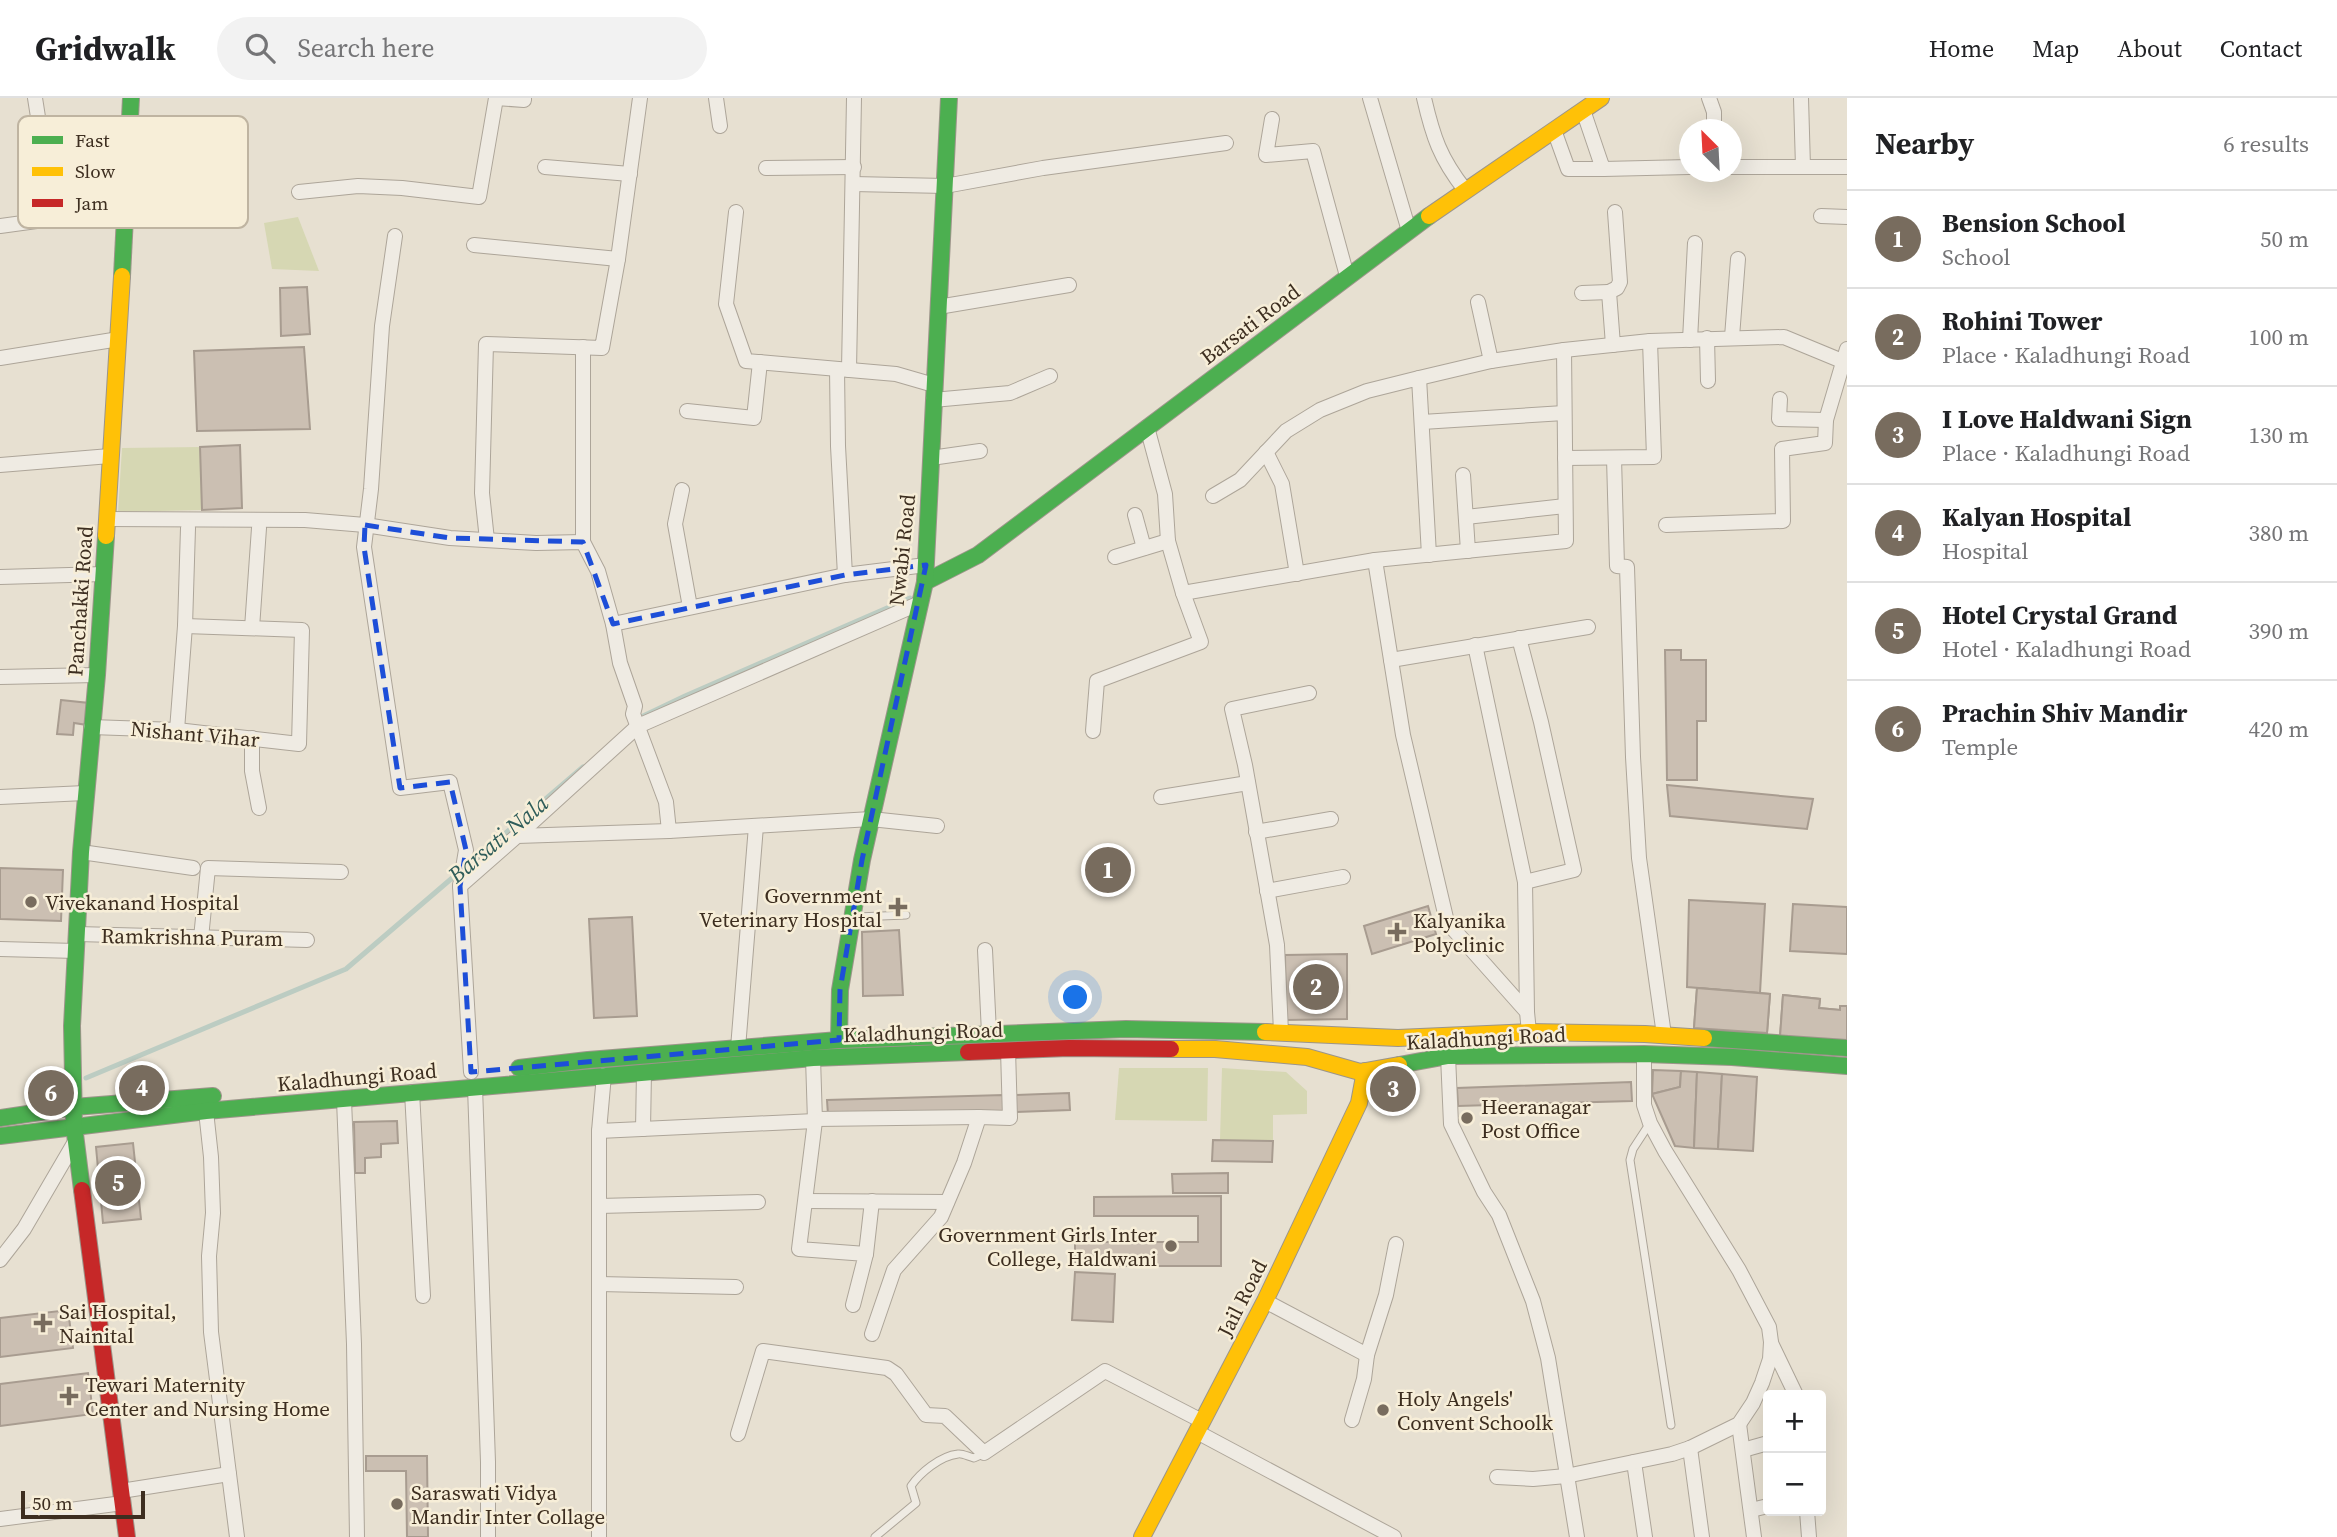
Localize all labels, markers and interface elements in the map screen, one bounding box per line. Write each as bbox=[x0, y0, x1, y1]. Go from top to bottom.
search box bbox=[217, 17, 707, 80]
text: Gridwalk bbox=[35, 26, 175, 71]
icon: search bbox=[241, 29, 279, 67]
text: Search here bbox=[297, 30, 435, 66]
text: Home bbox=[1929, 32, 1994, 65]
text: Map bbox=[2032, 32, 2079, 65]
text: About bbox=[2117, 32, 2182, 65]
text: Contact bbox=[2220, 32, 2302, 65]
legend bbox=[18, 116, 248, 228]
north arrow bbox=[1679, 119, 1742, 182]
text: Nearby bbox=[1875, 123, 1974, 164]
text: Fast bbox=[75, 127, 110, 153]
text: 6 results bbox=[2223, 128, 2309, 160]
text: Slow bbox=[75, 158, 116, 184]
text: Jam bbox=[74, 190, 108, 216]
text: Bension School bbox=[1942, 205, 2126, 241]
text: 1 bbox=[1892, 223, 1904, 255]
text: 50 m bbox=[2260, 223, 2309, 255]
text: School bbox=[1942, 241, 2010, 273]
street label: Barsati Road bbox=[1194, 277, 1306, 371]
text: Rohini Tower bbox=[1942, 303, 2102, 339]
text: 2 bbox=[1892, 321, 1904, 353]
text: 100 m bbox=[2248, 321, 2309, 353]
text: Place · Kaladhungi Road bbox=[1942, 339, 2190, 371]
text: I Love Haldwani Sign bbox=[1942, 401, 2192, 437]
text: 3 bbox=[1892, 419, 1904, 451]
text: 130 m bbox=[2248, 419, 2309, 451]
text: Place · Kaladhungi Road bbox=[1942, 437, 2190, 469]
street label: Nwabi Road bbox=[882, 493, 922, 607]
text: Kalyan Hospital bbox=[1942, 499, 2131, 535]
text: 4 bbox=[1892, 517, 1904, 549]
text: 380 m bbox=[2248, 517, 2309, 549]
street label: Panchakki Road bbox=[60, 525, 100, 677]
text: Hospital bbox=[1942, 535, 2028, 567]
text: Hotel Crystal Grand bbox=[1942, 597, 2177, 633]
text: 5 bbox=[1892, 615, 1904, 647]
text: 390 m bbox=[2248, 615, 2309, 647]
text: Hotel · Kaladhungi Road bbox=[1942, 633, 2191, 665]
text: Prachin Shiv Mandir bbox=[1942, 695, 2187, 731]
text: 6 bbox=[1892, 713, 1904, 745]
text: 420 m bbox=[2248, 713, 2309, 745]
street label: Nishant Vihar bbox=[129, 714, 261, 754]
text: Temple bbox=[1942, 731, 2018, 763]
water label: Barsati Nala bbox=[440, 788, 555, 891]
pin: 1 bbox=[1085, 844, 1131, 896]
place label: Government Veterinary Hospital bbox=[699, 881, 882, 934]
place label: Vivekanand Hospital bbox=[45, 888, 239, 917]
marker: Vivekanand Hospital bbox=[23, 894, 39, 910]
marker: Government Veterinary Hospital bbox=[888, 897, 908, 917]
place label: Kalyanika Polyclinic bbox=[1413, 906, 1506, 959]
street label: Ramkrishna Puram bbox=[101, 921, 284, 953]
marker: Kalyanika Polyclinic bbox=[1387, 922, 1407, 942]
pin: 2 bbox=[1293, 961, 1339, 1013]
your location bbox=[1058, 980, 1092, 1014]
street label: Kaladhungi Road bbox=[842, 1015, 1004, 1049]
street label: Kaladhungi Road bbox=[1405, 1019, 1567, 1057]
street label: Kaladhungi Road bbox=[276, 1056, 438, 1098]
pin: 4 bbox=[119, 1062, 165, 1114]
pin: 3 bbox=[1370, 1063, 1416, 1115]
pin: 6 bbox=[28, 1067, 74, 1119]
place label: Heeranagar Post Office bbox=[1481, 1092, 1591, 1145]
marker: Heeranagar Post Office bbox=[1459, 1110, 1475, 1126]
pin: 5 bbox=[95, 1157, 141, 1209]
place label: Government Girls Inter College, Haldwani bbox=[938, 1220, 1157, 1273]
marker: Government Girls Inter College, Haldwani bbox=[1163, 1238, 1179, 1254]
street label: Jail Road bbox=[1210, 1254, 1274, 1342]
place label: Sai Hospital, Nainital bbox=[59, 1297, 177, 1350]
marker: Sai Hospital, Nainital bbox=[33, 1313, 53, 1333]
place label: Tewari Maternity Center and Nursing Home bbox=[85, 1370, 330, 1423]
place label: Holy Angels' Convent Schoolk bbox=[1397, 1384, 1554, 1437]
marker: Tewari Maternity Center and Nursing Home bbox=[59, 1386, 79, 1406]
map controls bbox=[1763, 1390, 1826, 1516]
button: + bbox=[1763, 1390, 1826, 1453]
marker: Holy Angels' Convent Schoolk bbox=[1375, 1402, 1391, 1418]
button: − bbox=[1763, 1453, 1826, 1516]
place label: Saraswati Vidya Mandir Inter Collage bbox=[411, 1478, 605, 1531]
scale bar bbox=[21, 1488, 145, 1520]
text: 50 m bbox=[32, 1490, 73, 1516]
marker: Saraswati Vidya Mandir Inter Collage bbox=[389, 1496, 405, 1512]

